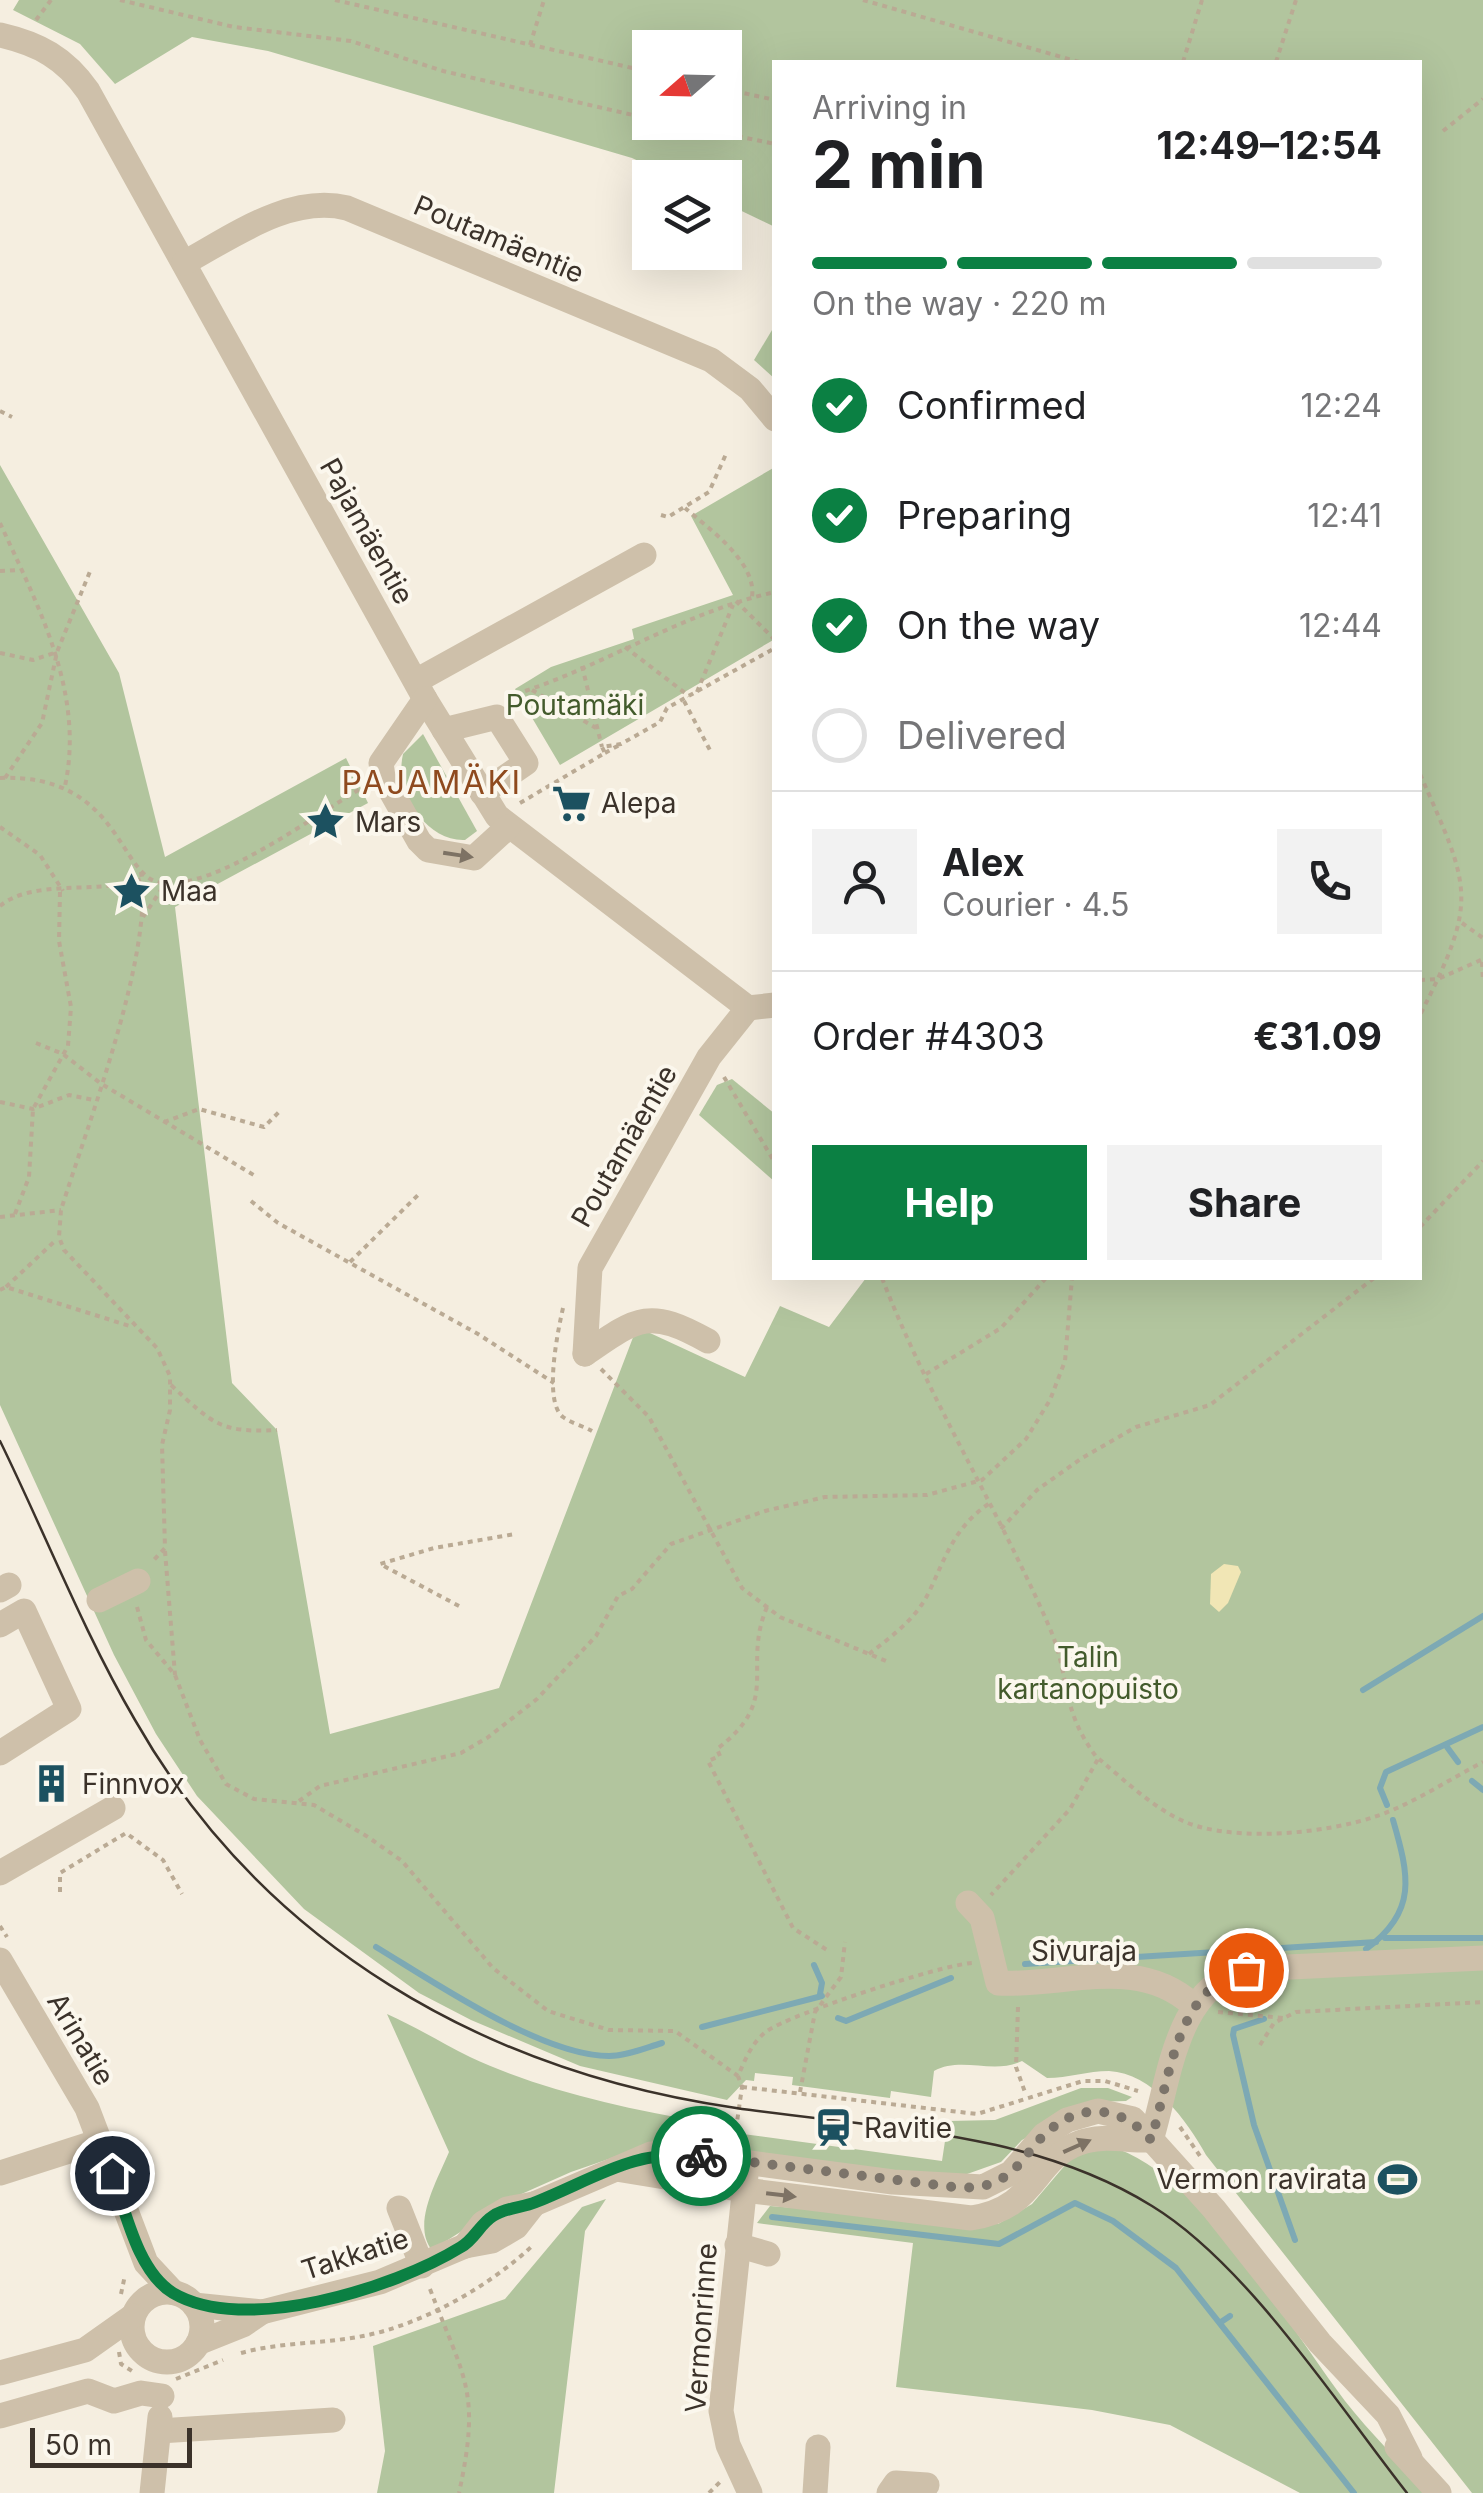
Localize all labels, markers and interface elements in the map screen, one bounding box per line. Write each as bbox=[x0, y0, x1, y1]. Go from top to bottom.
north arrow bbox=[632, 30, 742, 140]
map controls bbox=[632, 30, 742, 270]
text: Arriving in bbox=[812, 88, 967, 127]
text: 12:49–12:54 bbox=[1157, 122, 1382, 168]
text: 2 min bbox=[812, 125, 986, 204]
button: layers bbox=[632, 160, 742, 270]
street label: Poutamäentie bbox=[409, 188, 589, 290]
text: On the way · 220 m bbox=[812, 284, 1107, 323]
icon: check bbox=[812, 378, 867, 433]
text: Confirmed bbox=[897, 382, 1087, 428]
text: 12:24 bbox=[1301, 386, 1382, 425]
street label: Pajamäentie bbox=[313, 452, 421, 610]
icon: check bbox=[812, 488, 867, 543]
text: Preparing bbox=[897, 492, 1072, 538]
text: 12:41 bbox=[1307, 496, 1382, 535]
icon: check bbox=[812, 598, 867, 653]
text: On the way bbox=[897, 602, 1100, 648]
text: 12:44 bbox=[1299, 606, 1382, 645]
park label: Poutamäki bbox=[506, 688, 644, 722]
text: Delivered bbox=[897, 712, 1067, 758]
district label: PAJAMÄKI bbox=[342, 763, 522, 802]
supermarket icon: Alepa bbox=[550, 782, 592, 824]
place label: Alepa bbox=[601, 786, 677, 820]
place icon: Mars bbox=[304, 801, 346, 843]
place label: Mars bbox=[355, 805, 421, 839]
button: person bbox=[812, 829, 917, 934]
button: phone bbox=[1277, 829, 1382, 934]
text: Alex bbox=[942, 839, 1025, 885]
one-way arrow bbox=[443, 848, 474, 863]
place icon: Maa bbox=[110, 870, 152, 912]
place label: Maa bbox=[161, 874, 218, 908]
text: Courier · 4.5 bbox=[942, 885, 1130, 924]
text: Order #4303 bbox=[812, 1013, 1045, 1059]
text: €31.09 bbox=[1253, 1013, 1382, 1059]
street label: Poutamäentie bbox=[564, 1059, 684, 1233]
button: Help bbox=[812, 1145, 1087, 1260]
button: Share bbox=[1107, 1145, 1382, 1260]
park label: Talin kartanopuisto bbox=[997, 1640, 1179, 1706]
building icon: Finnvox bbox=[31, 1763, 73, 1805]
place label: Finnvox bbox=[82, 1767, 185, 1801]
pin bbox=[1204, 1928, 1289, 2013]
street label: Sivuraja bbox=[1031, 1934, 1137, 1968]
icon: bag bbox=[1219, 1943, 1274, 1998]
street label: Arinatie bbox=[40, 1987, 122, 2091]
courier bbox=[651, 2106, 751, 2206]
station icon: Ravitie bbox=[813, 2107, 855, 2149]
place label: Ravitie bbox=[864, 2111, 952, 2145]
icon: bike bbox=[674, 2129, 729, 2184]
pin bbox=[70, 2131, 155, 2216]
one-way arrow bbox=[1063, 2138, 1092, 2154]
icon: home bbox=[85, 2146, 140, 2201]
sports icon: Vermon ravirata bbox=[1376, 2158, 1418, 2200]
place label: Vermon ravirata bbox=[1156, 2162, 1367, 2196]
one-way arrow bbox=[766, 2187, 798, 2203]
street label: Takkatie bbox=[297, 2221, 413, 2287]
street label: Vermonrinne bbox=[678, 2242, 724, 2414]
scale bar bbox=[30, 2423, 192, 2468]
text: 50 m bbox=[45, 2428, 112, 2462]

